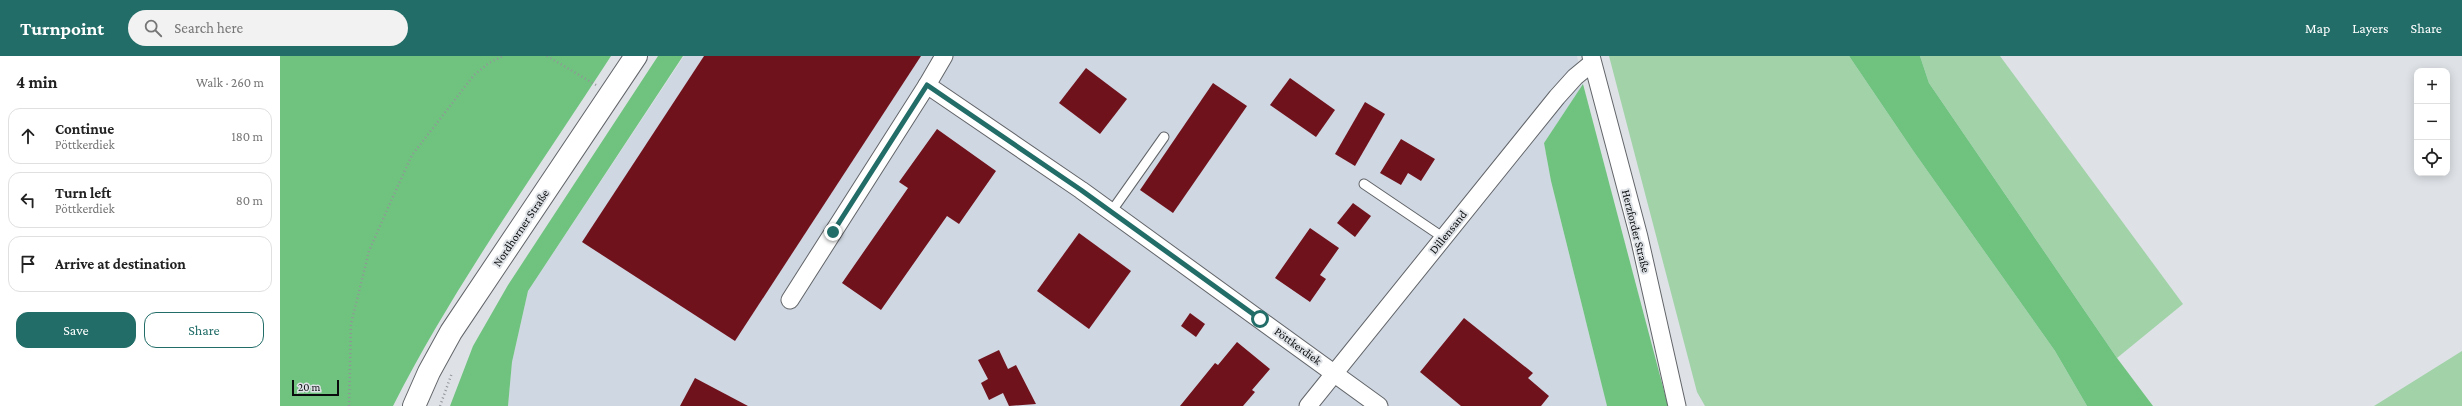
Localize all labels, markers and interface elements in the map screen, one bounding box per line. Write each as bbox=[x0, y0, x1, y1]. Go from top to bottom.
search box bbox=[128, 10, 408, 46]
icon: search bbox=[142, 17, 164, 39]
text: Turnpoint bbox=[20, 18, 104, 39]
text: Search here bbox=[174, 20, 243, 36]
text: Map bbox=[2305, 20, 2330, 36]
text: Layers bbox=[2352, 20, 2389, 36]
text: Share bbox=[2411, 20, 2442, 36]
map controls bbox=[2414, 68, 2450, 176]
button: + bbox=[2414, 68, 2450, 104]
text: 4 min bbox=[16, 73, 58, 92]
text: Walk · 260 m bbox=[196, 75, 264, 90]
button: − bbox=[2414, 104, 2450, 140]
text: Continue bbox=[55, 121, 114, 137]
icon: ahead bbox=[17, 125, 39, 147]
text: 180 m bbox=[231, 129, 263, 144]
text: Pöttkerdiek bbox=[55, 137, 115, 152]
button: locate bbox=[2414, 140, 2450, 176]
text: Turn left bbox=[55, 185, 111, 201]
street label: Nordhorner Straße bbox=[490, 187, 552, 269]
street label: Herzforder Straße bbox=[1619, 188, 1653, 274]
icon: left bbox=[17, 189, 39, 211]
text: 80 m bbox=[236, 193, 263, 208]
text: Pöttkerdiek bbox=[55, 201, 115, 216]
street label: Dillensand bbox=[1426, 207, 1470, 257]
route end bbox=[824, 223, 842, 241]
icon: arrive bbox=[17, 253, 39, 275]
text: Arrive at destination bbox=[55, 256, 186, 272]
route start bbox=[1251, 310, 1269, 328]
button: Save bbox=[16, 312, 136, 348]
button: Share bbox=[144, 312, 264, 348]
street label: Pöttkerdiek bbox=[1272, 324, 1325, 368]
scale bar bbox=[292, 378, 339, 397]
text: 20 m bbox=[298, 381, 320, 393]

